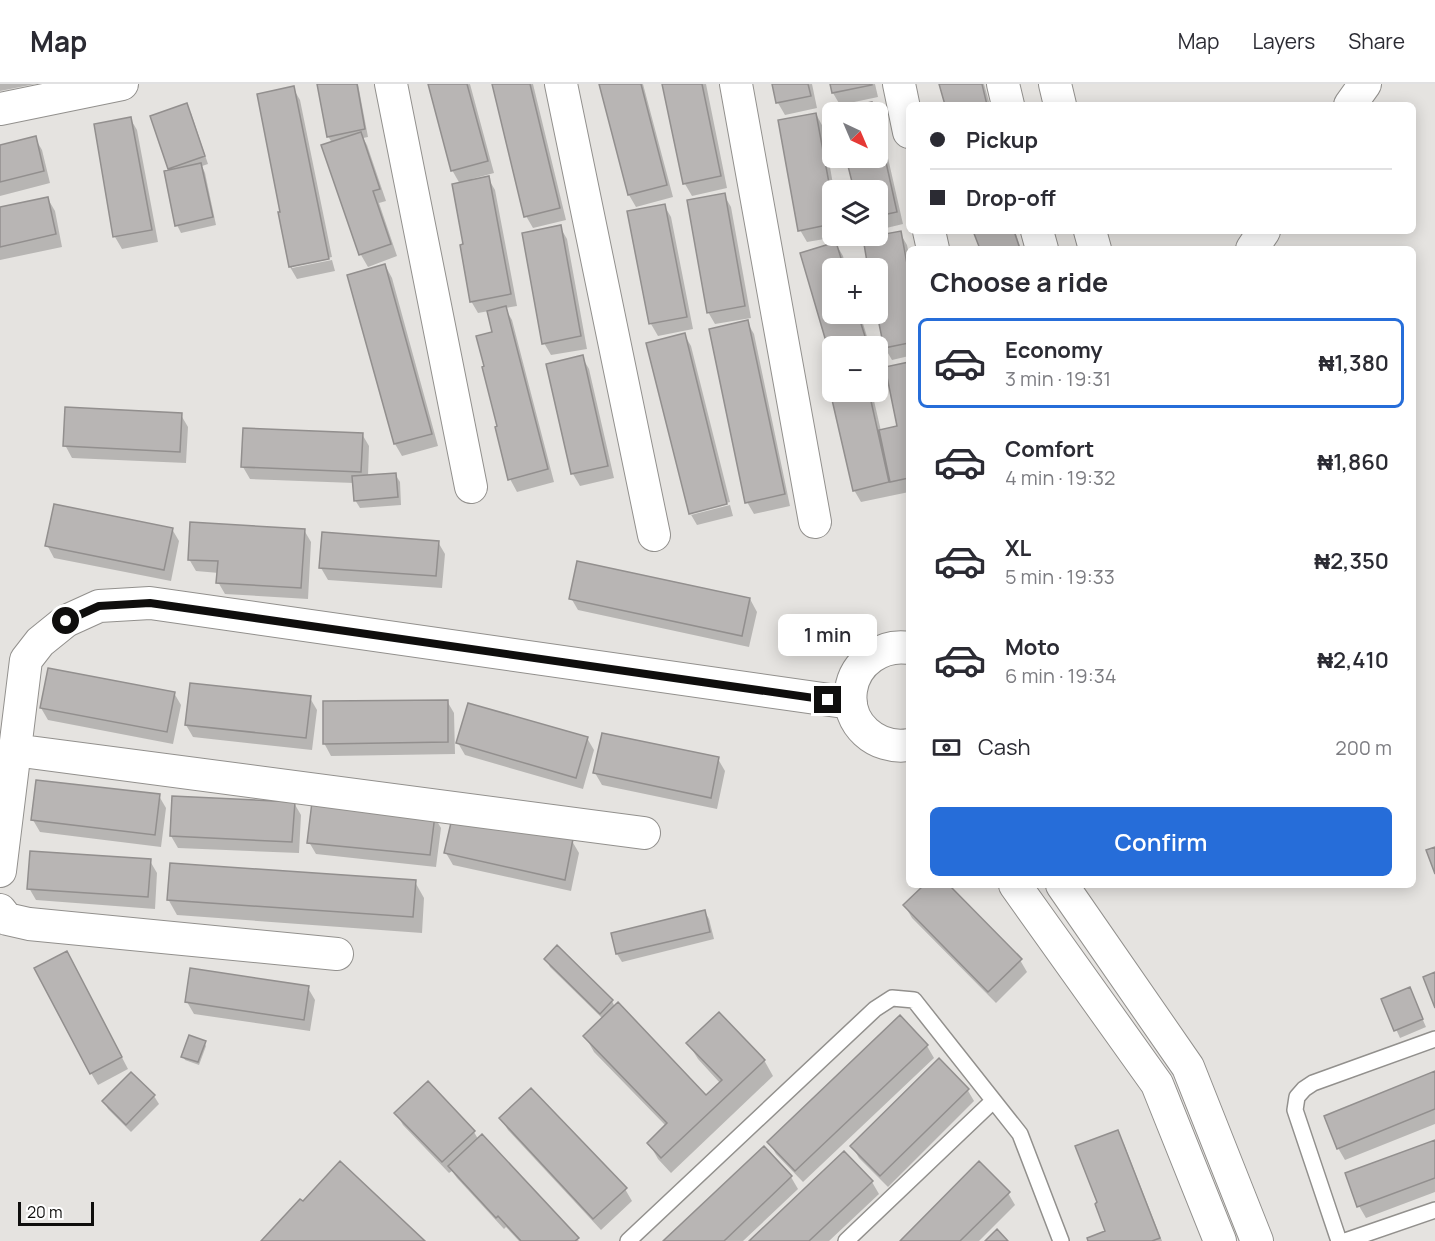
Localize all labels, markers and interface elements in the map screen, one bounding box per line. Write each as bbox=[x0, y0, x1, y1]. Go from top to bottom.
text: Map bbox=[30, 22, 87, 60]
text: Map bbox=[1178, 27, 1219, 55]
text: Layers bbox=[1252, 27, 1315, 55]
text: Share bbox=[1348, 27, 1405, 55]
north arrow bbox=[822, 102, 888, 168]
map controls bbox=[822, 102, 888, 402]
text: Pickup bbox=[966, 125, 1038, 155]
button: layers bbox=[822, 180, 888, 246]
text: Drop-off bbox=[966, 183, 1056, 213]
button: + bbox=[822, 258, 888, 324]
text: Choose a ride bbox=[930, 263, 1108, 300]
text: Economy bbox=[1005, 335, 1103, 365]
button: − bbox=[822, 336, 888, 402]
icon: car bbox=[933, 336, 987, 390]
text: ₦1,380 bbox=[1318, 348, 1389, 378]
text: 3 min · 19:31 bbox=[1005, 365, 1111, 392]
text: Comfort bbox=[1005, 434, 1094, 464]
icon: car bbox=[933, 435, 987, 489]
text: ₦1,860 bbox=[1317, 447, 1389, 477]
text: 4 min · 19:32 bbox=[1005, 464, 1115, 491]
text: XL bbox=[1005, 533, 1031, 563]
icon: car bbox=[933, 534, 987, 588]
text: ₦2,350 bbox=[1314, 546, 1389, 576]
text: 5 min · 19:33 bbox=[1005, 563, 1115, 590]
route start bbox=[52, 607, 79, 634]
callout: 1 min bbox=[778, 613, 878, 655]
text: 1 min bbox=[804, 621, 851, 648]
text: Moto bbox=[1005, 632, 1060, 662]
icon: car bbox=[933, 633, 987, 687]
text: ₦2,410 bbox=[1317, 645, 1389, 675]
text: 6 min · 19:34 bbox=[1005, 662, 1117, 689]
route end bbox=[814, 686, 841, 713]
icon: cash bbox=[930, 731, 963, 764]
text: Cash bbox=[978, 732, 1031, 762]
text: 200 m bbox=[1335, 734, 1392, 761]
button: Confirm bbox=[930, 807, 1392, 876]
scale bar bbox=[18, 1199, 94, 1226]
text: 20 m bbox=[27, 1201, 63, 1223]

